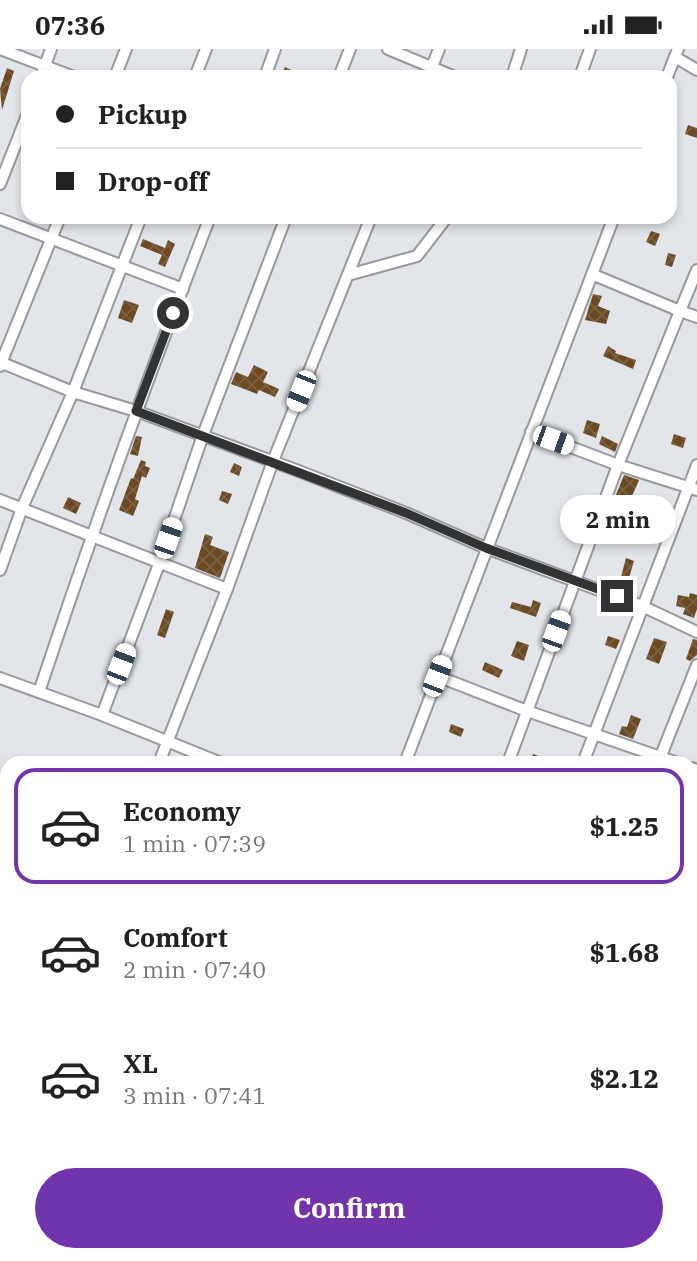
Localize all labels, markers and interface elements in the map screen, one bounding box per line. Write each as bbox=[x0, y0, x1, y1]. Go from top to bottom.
text: 07:36 bbox=[35, 8, 105, 42]
text: Pickup bbox=[98, 97, 188, 131]
text: Drop-off bbox=[98, 164, 209, 198]
route start bbox=[157, 297, 189, 329]
car bbox=[284, 368, 319, 414]
car bbox=[530, 423, 577, 457]
callout: 2 min bbox=[559, 495, 675, 543]
text: 2 min bbox=[586, 504, 650, 534]
car bbox=[152, 515, 185, 561]
route end bbox=[601, 580, 633, 612]
car bbox=[539, 608, 574, 654]
car bbox=[104, 641, 139, 687]
car bbox=[420, 653, 455, 699]
text: Economy bbox=[123, 794, 241, 828]
icon: car bbox=[39, 795, 102, 858]
text: $1.25 bbox=[589, 809, 659, 843]
text: 1 min · 07:39 bbox=[123, 828, 266, 858]
text: Comfort bbox=[123, 920, 228, 954]
icon: car bbox=[39, 921, 102, 984]
text: $1.68 bbox=[589, 935, 659, 969]
text: 2 min · 07:40 bbox=[123, 954, 266, 984]
text: XL bbox=[123, 1046, 158, 1080]
icon: car bbox=[39, 1047, 102, 1110]
text: $2.12 bbox=[589, 1061, 659, 1095]
text: 3 min · 07:41 bbox=[123, 1080, 266, 1110]
button: Confirm bbox=[35, 1168, 663, 1248]

